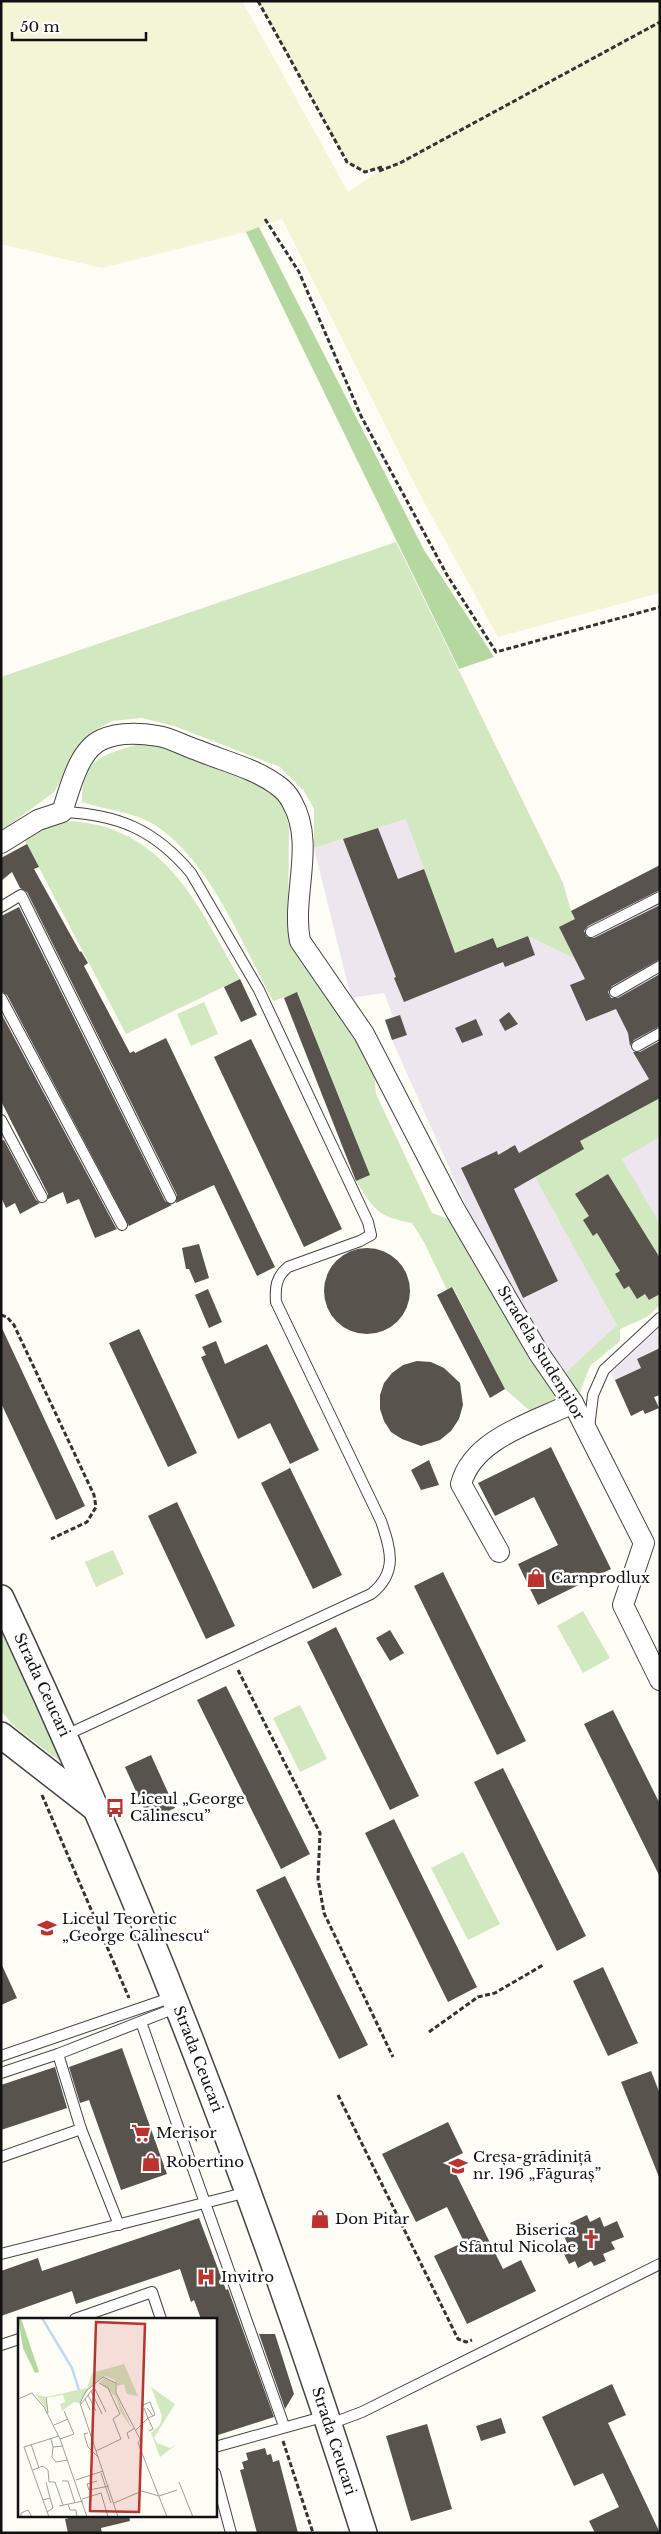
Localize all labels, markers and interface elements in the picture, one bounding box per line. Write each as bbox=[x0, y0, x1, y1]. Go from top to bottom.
scale bar bbox=[12, 10, 146, 42]
text: 50 m bbox=[20, 17, 60, 36]
street label: Stradela Studenților bbox=[494, 1282, 590, 1424]
shop icon: Carnprodlux bbox=[525, 1567, 547, 1589]
place label: Carnprodlux bbox=[551, 1568, 650, 1587]
street label: Strada Ceucari bbox=[10, 1630, 75, 1740]
place label: Liceul „George Călinescu” bbox=[130, 1789, 245, 1825]
bus stop icon: Liceul „George Călinescu” bbox=[104, 1797, 126, 1819]
place label: Liceul Teoretic „George Călinescu“ bbox=[62, 1909, 210, 1945]
school or university icon: Liceul Teoretic „George Călinescu“ bbox=[36, 1917, 58, 1939]
street label: Strada Ceucari bbox=[169, 2003, 228, 2115]
supermarket icon: Merișor bbox=[130, 2122, 152, 2144]
place label: Merișor bbox=[156, 2123, 217, 2142]
place label: Creșa-grădiniță nr. 196 „Făguraș” bbox=[473, 2147, 601, 2183]
shop icon: Robertino bbox=[140, 2151, 162, 2173]
place label: Robertino bbox=[166, 2152, 244, 2171]
school or university icon: Creșa-grădiniță nr. 196 „Făguraș” bbox=[447, 2155, 469, 2177]
shop icon: Don Pitar bbox=[309, 2208, 331, 2230]
place label: Don Pitar bbox=[335, 2209, 410, 2228]
place label: Biserica Sfântul Nicolae bbox=[459, 2220, 577, 2256]
church icon: Biserica Sfântul Nicolae bbox=[580, 2228, 602, 2250]
hospital icon: Invitro bbox=[195, 2266, 217, 2288]
place label: Invitro bbox=[221, 2267, 274, 2286]
inset map bbox=[18, 2318, 216, 2516]
street label: Strada Ceucari bbox=[308, 2384, 361, 2497]

